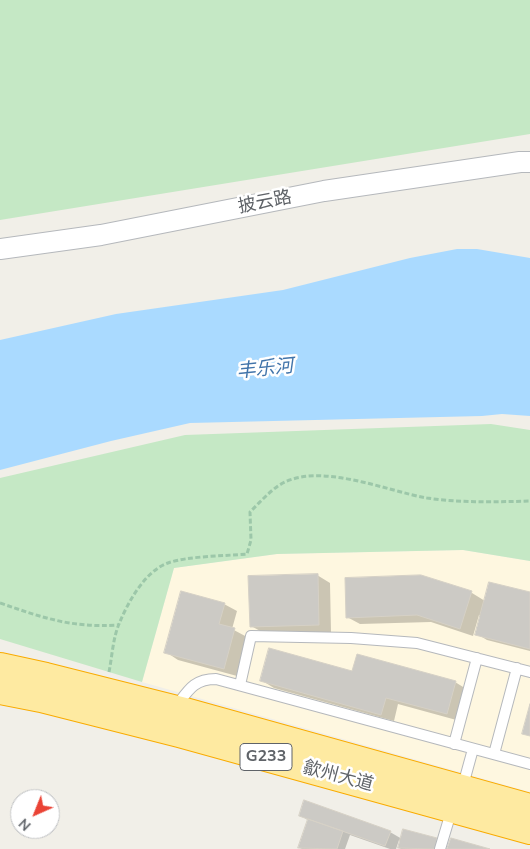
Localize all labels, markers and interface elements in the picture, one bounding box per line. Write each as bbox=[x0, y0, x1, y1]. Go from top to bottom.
street label: 披云路 bbox=[236, 187, 294, 219]
water label: 丰乐河 bbox=[235, 356, 295, 384]
road number: G233 bbox=[240, 744, 292, 770]
street label: 歙州大道 bbox=[300, 757, 376, 797]
north arrow bbox=[10, 789, 60, 839]
text: N bbox=[15, 814, 35, 835]

